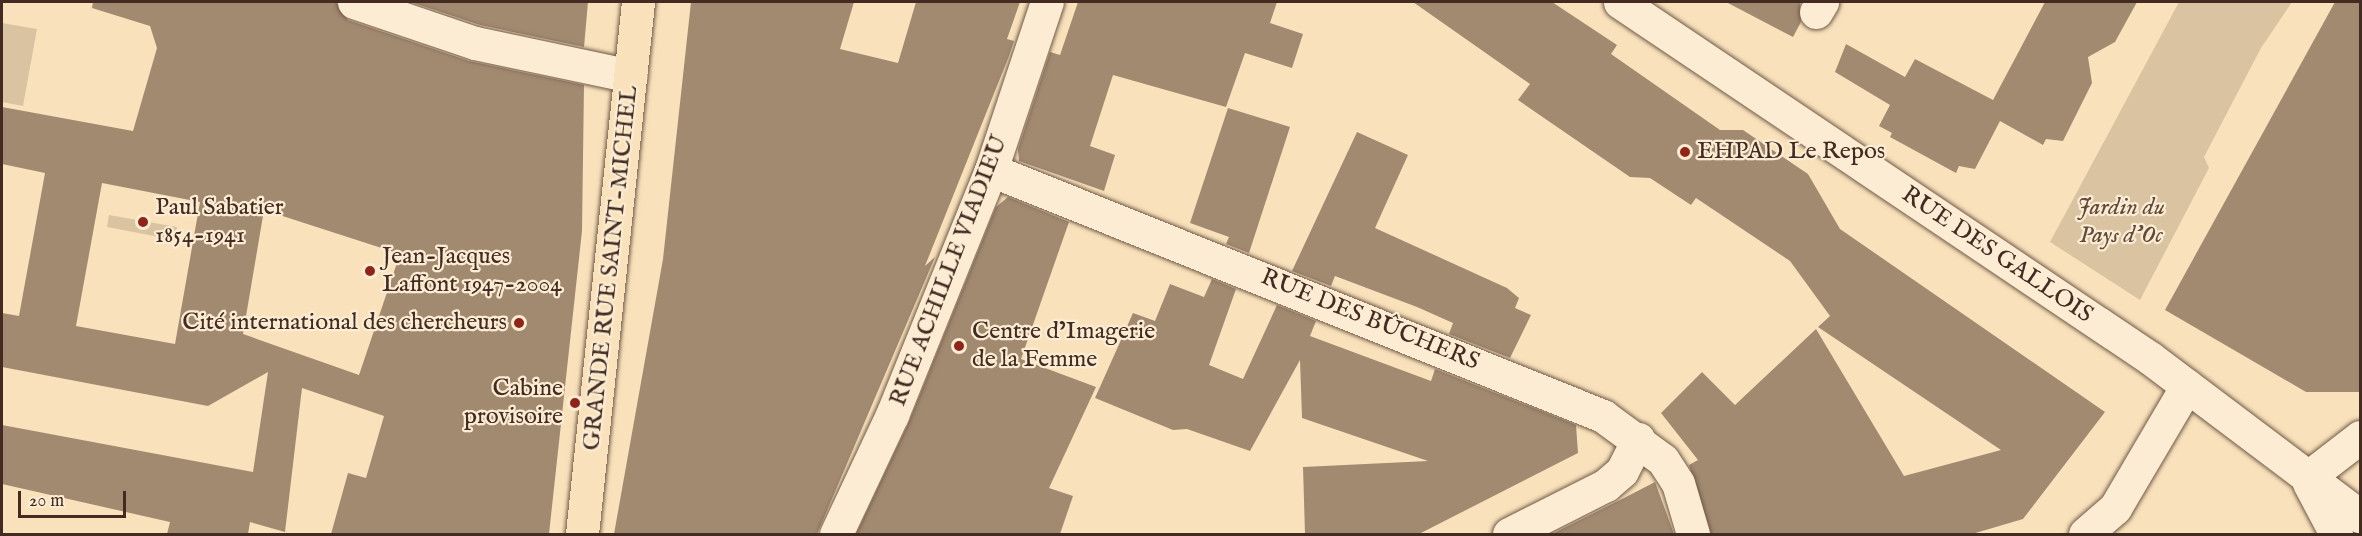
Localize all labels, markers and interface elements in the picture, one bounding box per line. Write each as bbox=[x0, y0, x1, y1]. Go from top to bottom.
street label: GRANDE RUE SAINT-MICHEL bbox=[578, 84, 644, 452]
street label: RUE ACHILLE VIADIEU bbox=[884, 132, 1014, 410]
place label: EHPAD Le Repos bbox=[1697, 138, 1885, 166]
marker: EHPAD Le Repos bbox=[1678, 145, 1692, 159]
street label: RUE DES GALLOIS bbox=[1896, 180, 2098, 330]
place label: Paul Sabatier 1854-1941 bbox=[155, 194, 284, 250]
park label: Jardin du Pays d'Oc bbox=[2077, 194, 2165, 250]
marker: Paul Sabatier 1854-1941 bbox=[136, 215, 150, 229]
place label: Jean-Jacques Laffont 1947-2004 bbox=[382, 243, 562, 299]
street label: RUE DES BÛCHERS bbox=[1257, 263, 1483, 377]
marker: Jean-Jacques Laffont 1947-2004 bbox=[363, 264, 377, 278]
place label: Cité international des chercheurs bbox=[182, 309, 507, 337]
marker: Cité international des chercheurs bbox=[512, 316, 526, 330]
place label: Centre d’Imagerie de la Femme bbox=[972, 318, 1155, 374]
marker: Centre d’Imagerie de la Femme bbox=[950, 337, 968, 355]
place label: Cabine provisoire bbox=[464, 375, 563, 431]
marker: Cabine provisoire bbox=[568, 396, 582, 410]
scale bar bbox=[21, 479, 129, 517]
text: 20 m bbox=[29, 490, 64, 513]

